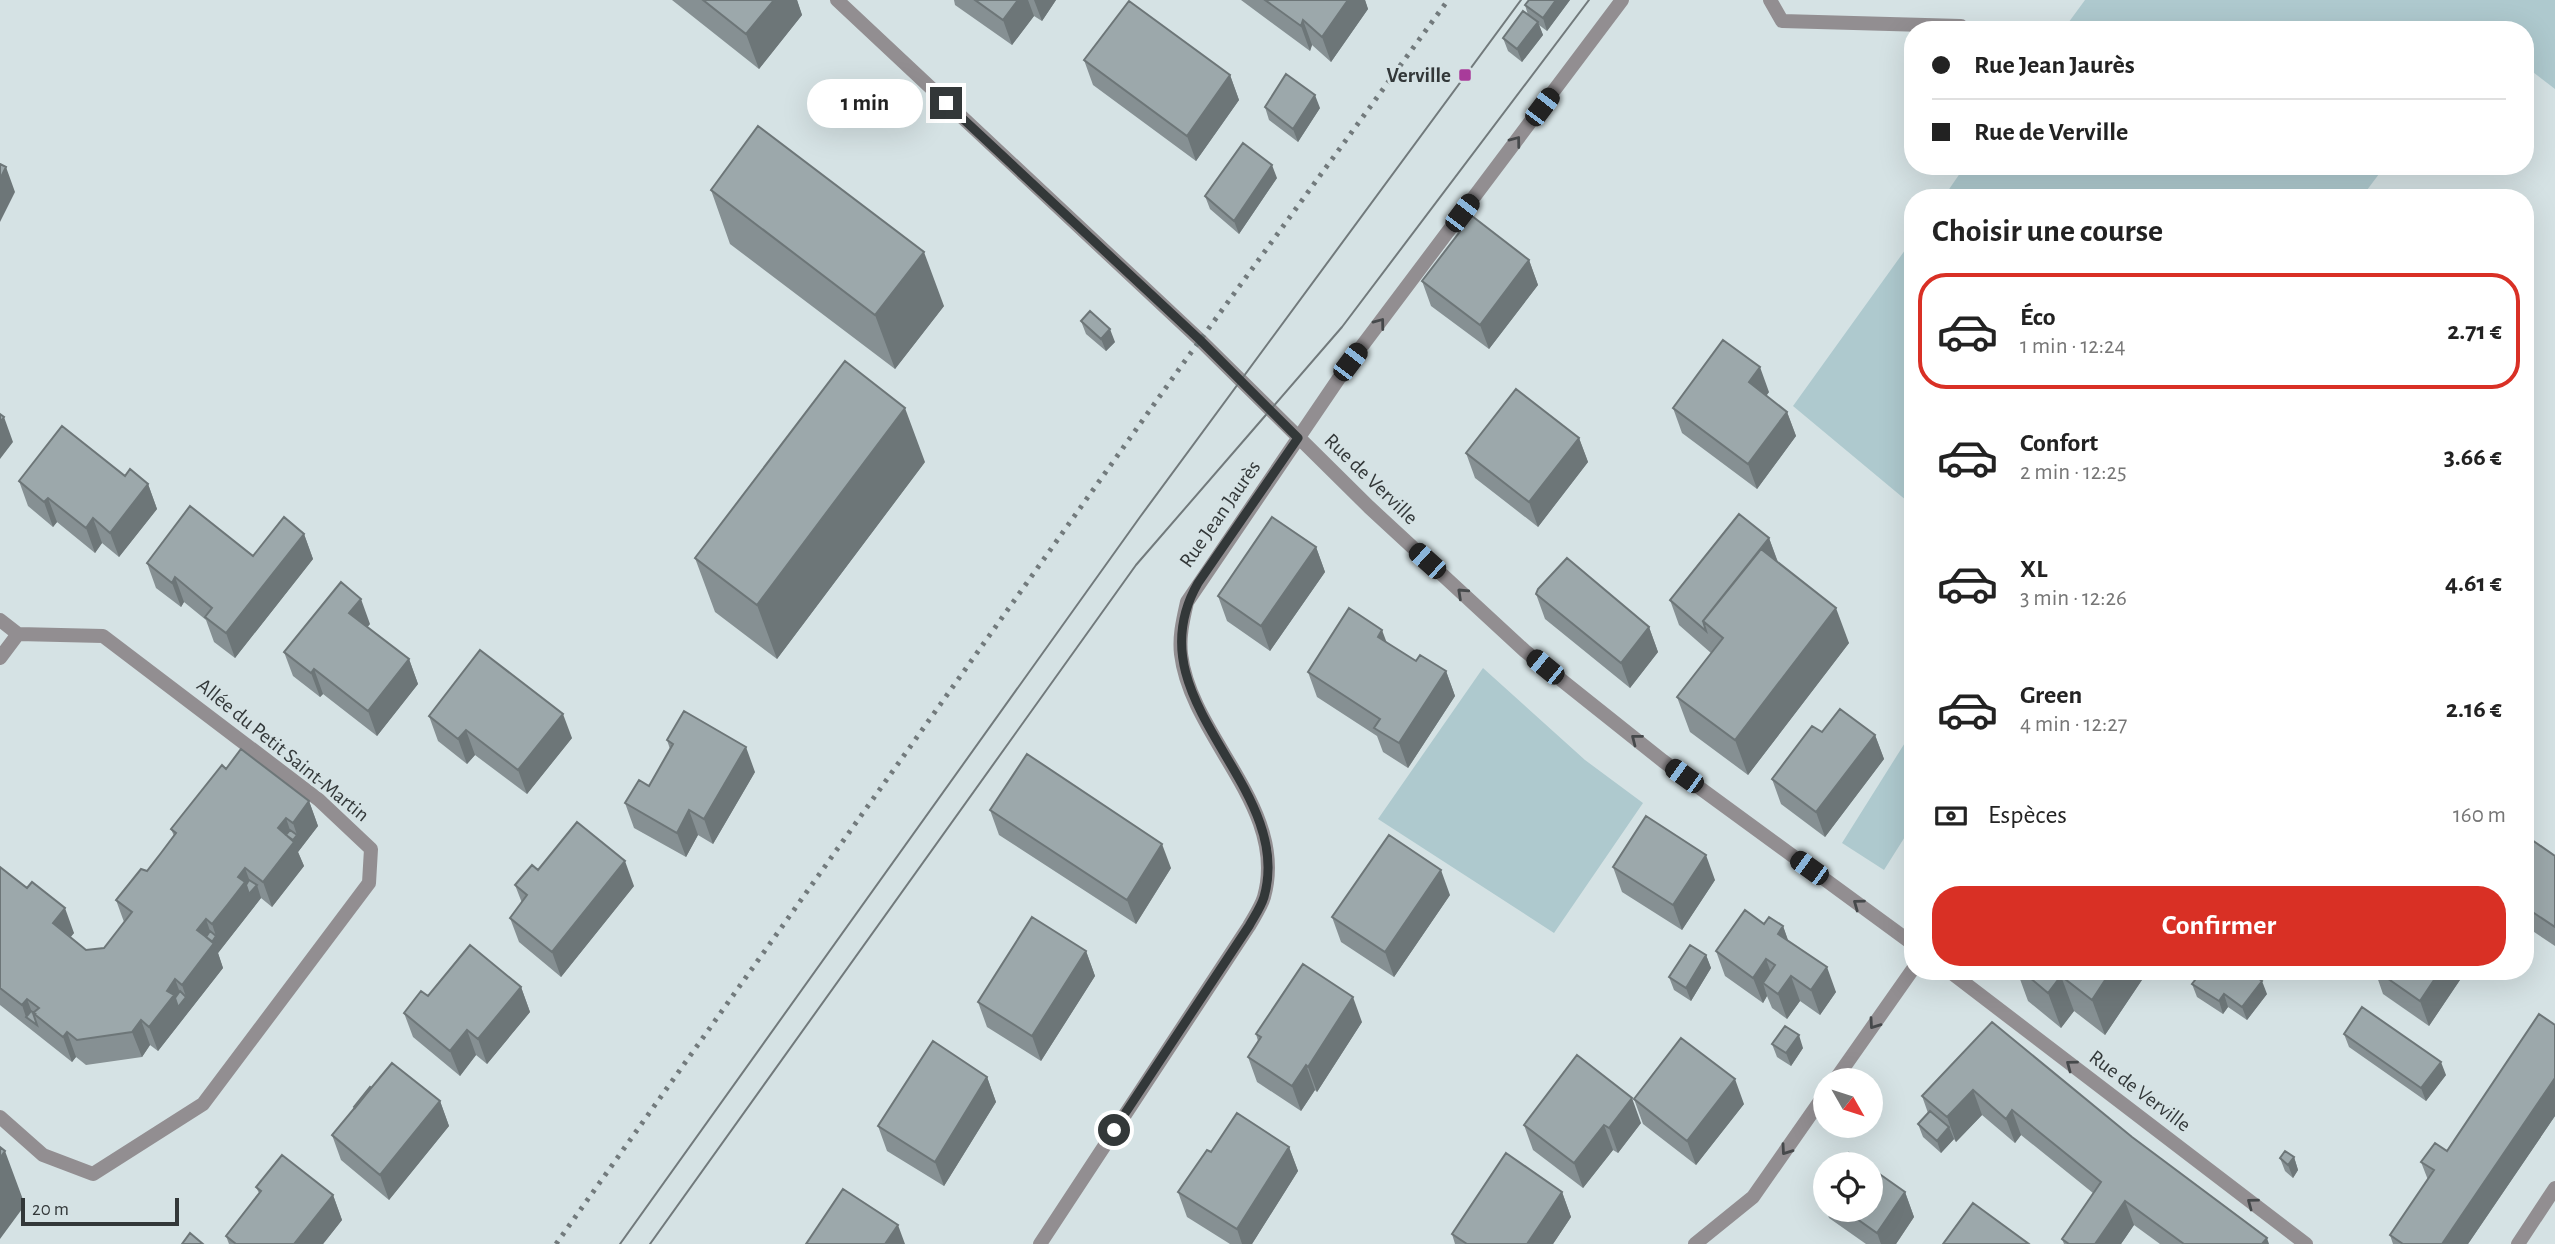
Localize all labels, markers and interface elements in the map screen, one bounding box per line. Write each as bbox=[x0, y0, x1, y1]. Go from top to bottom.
text: Rue Jean Jaurès bbox=[1974, 52, 2135, 78]
place label: Verville bbox=[1387, 65, 1451, 86]
marker: Verville bbox=[1457, 67, 1473, 83]
callout: 1 min bbox=[806, 78, 922, 128]
car bbox=[1521, 84, 1564, 130]
route end bbox=[930, 87, 962, 119]
text: 1 min bbox=[841, 92, 889, 115]
text: Rue de Verville bbox=[1974, 119, 2128, 145]
one-way arrow bbox=[1508, 136, 1521, 149]
car bbox=[1441, 190, 1484, 236]
text: Choisir une course bbox=[1932, 215, 2163, 247]
icon: car bbox=[1936, 300, 1999, 363]
text: Éco bbox=[2020, 304, 2056, 330]
one-way arrow bbox=[1372, 318, 1384, 331]
text: 2.71 € bbox=[2447, 318, 2502, 344]
text: 1 min · 12:24 bbox=[2020, 335, 2126, 358]
car bbox=[1329, 339, 1372, 385]
icon: car bbox=[1936, 426, 1999, 489]
street label: Rue de Verville bbox=[1320, 430, 1422, 528]
text: Confort bbox=[2020, 430, 2098, 456]
text: 3.66 € bbox=[2444, 444, 2502, 470]
street label: Rue Jean Jaurès bbox=[1176, 457, 1264, 571]
text: 2 min · 12:25 bbox=[2020, 461, 2127, 484]
car bbox=[1405, 539, 1450, 583]
icon: car bbox=[1936, 552, 1999, 615]
text: XL bbox=[2020, 556, 2047, 582]
text: 4.61 € bbox=[2445, 570, 2502, 596]
text: 3 min · 12:26 bbox=[2020, 587, 2127, 610]
one-way arrow bbox=[1457, 588, 1470, 601]
car bbox=[1523, 646, 1568, 688]
street label: Allée du Petit Saint-Martin bbox=[193, 674, 373, 826]
icon: car bbox=[1936, 678, 1999, 741]
text: Green bbox=[2020, 682, 2082, 708]
text: 2.16 € bbox=[2446, 696, 2502, 722]
text: 4 min · 12:27 bbox=[2020, 713, 2127, 736]
one-way arrow bbox=[1631, 735, 1644, 747]
car bbox=[1661, 755, 1708, 797]
icon: cash bbox=[1932, 797, 1970, 835]
text: Espèces bbox=[1988, 802, 2067, 828]
text: 160 m bbox=[2453, 804, 2506, 827]
car bbox=[1786, 847, 1833, 889]
button: Confirmer bbox=[1932, 886, 2506, 966]
one-way arrow bbox=[1853, 899, 1866, 912]
one-way arrow bbox=[1870, 1016, 1882, 1029]
street label: Rue de Verville bbox=[2085, 1046, 2195, 1136]
one-way arrow bbox=[2066, 1060, 2079, 1073]
north arrow bbox=[1813, 1068, 1883, 1138]
map controls bbox=[1813, 1068, 1883, 1222]
route start bbox=[1098, 1114, 1130, 1146]
one-way arrow bbox=[1782, 1142, 1794, 1155]
button: locate bbox=[1813, 1152, 1883, 1222]
scale bar bbox=[21, 1195, 178, 1227]
one-way arrow bbox=[2247, 1198, 2259, 1211]
text: 20 m bbox=[32, 1200, 69, 1219]

